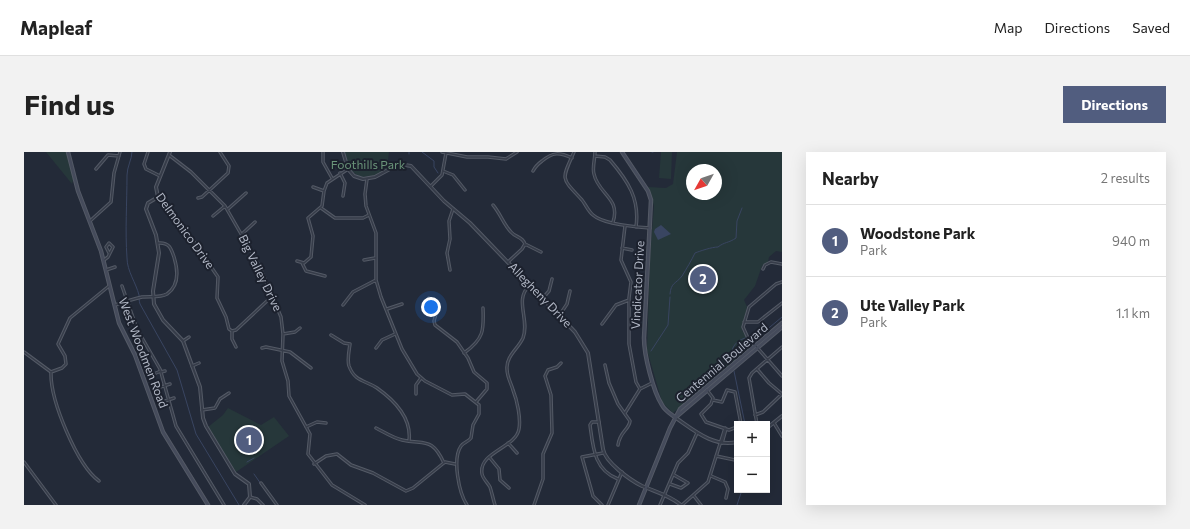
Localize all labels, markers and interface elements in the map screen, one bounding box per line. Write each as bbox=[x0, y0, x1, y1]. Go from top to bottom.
text: Mapleaf bbox=[20, 16, 92, 39]
text: Map bbox=[994, 19, 1023, 36]
text: Directions bbox=[1045, 19, 1110, 36]
text: Saved bbox=[1132, 19, 1170, 36]
button: Directions bbox=[1063, 86, 1166, 123]
text: Find us bbox=[24, 87, 115, 121]
park label: Foothills Park bbox=[331, 157, 406, 171]
north arrow bbox=[686, 164, 722, 200]
text: Nearby bbox=[822, 168, 879, 189]
text: 2 results bbox=[1101, 170, 1150, 186]
street label: Delmonico Drive bbox=[154, 190, 218, 271]
text: Woodstone Park bbox=[860, 224, 975, 242]
street label: Big Valley Drive bbox=[236, 232, 285, 313]
text: 1 bbox=[832, 233, 838, 249]
text: 940 m bbox=[1112, 233, 1150, 249]
street label: Vindicator Drive bbox=[628, 240, 646, 330]
text: Park bbox=[860, 242, 887, 258]
street label: Allegheny Drive bbox=[506, 259, 575, 330]
pin: 2 bbox=[690, 264, 716, 294]
street label: West Woodmen Road bbox=[116, 295, 171, 410]
text: Ute Valley Park bbox=[860, 296, 965, 314]
your location bbox=[421, 297, 441, 317]
text: 2 bbox=[831, 305, 839, 321]
text: 1.1 km bbox=[1116, 305, 1150, 321]
text: Park bbox=[860, 314, 887, 330]
street label: Centennial Boulevard bbox=[673, 320, 770, 405]
map controls bbox=[734, 421, 770, 493]
button: + bbox=[734, 421, 770, 457]
pin: 1 bbox=[236, 425, 262, 455]
button: − bbox=[734, 457, 770, 493]

